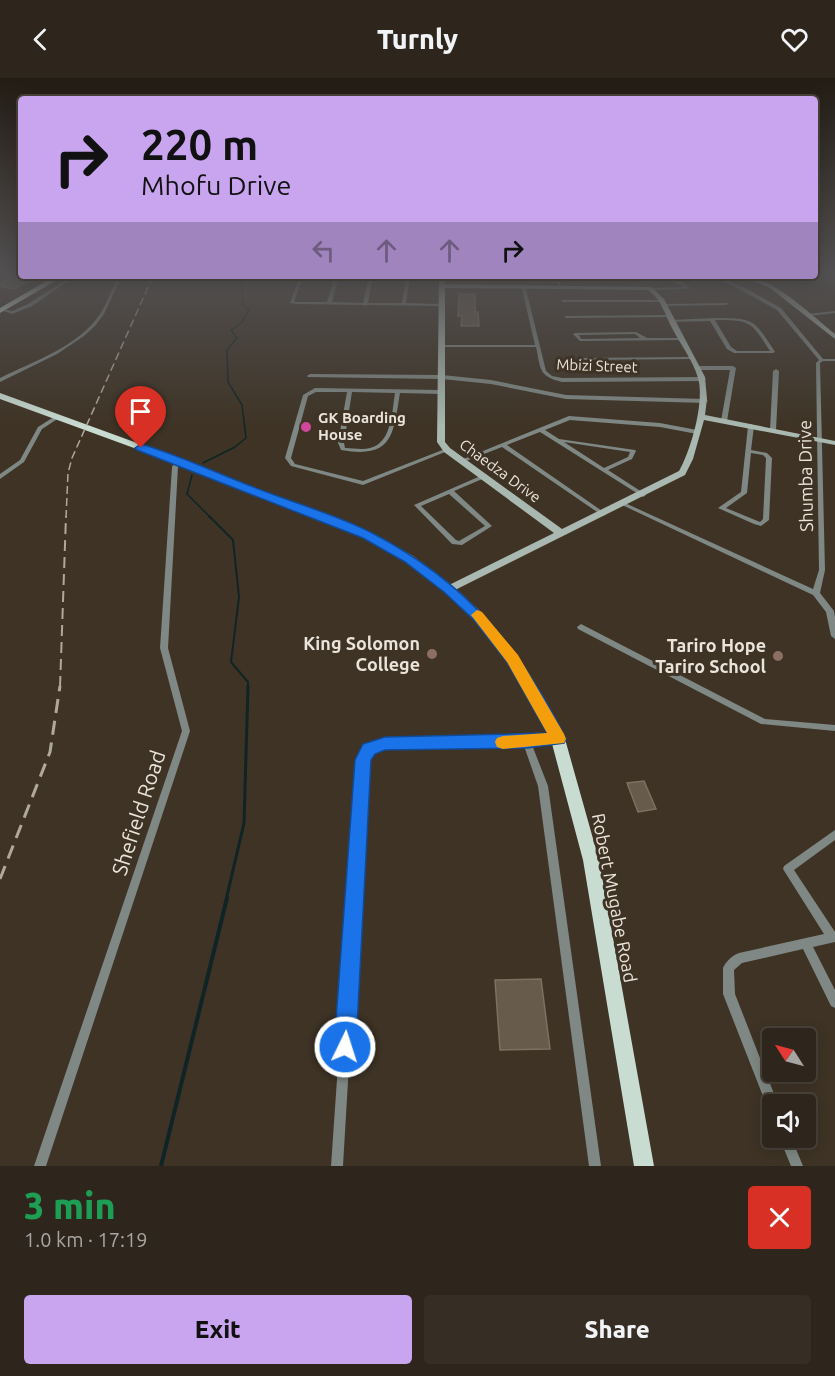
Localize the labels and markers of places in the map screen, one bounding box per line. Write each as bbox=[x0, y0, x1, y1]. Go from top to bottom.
pin bbox=[115, 386, 166, 448]
place label: GK Boarding House bbox=[318, 409, 406, 443]
marker: GK Boarding House bbox=[299, 420, 313, 434]
place label: King Solomon College bbox=[303, 633, 420, 674]
place label: Tariro Hope Tariro School bbox=[655, 635, 767, 676]
marker: King Solomon College bbox=[425, 647, 439, 661]
marker: Tariro Hope Tariro School bbox=[771, 649, 785, 663]

